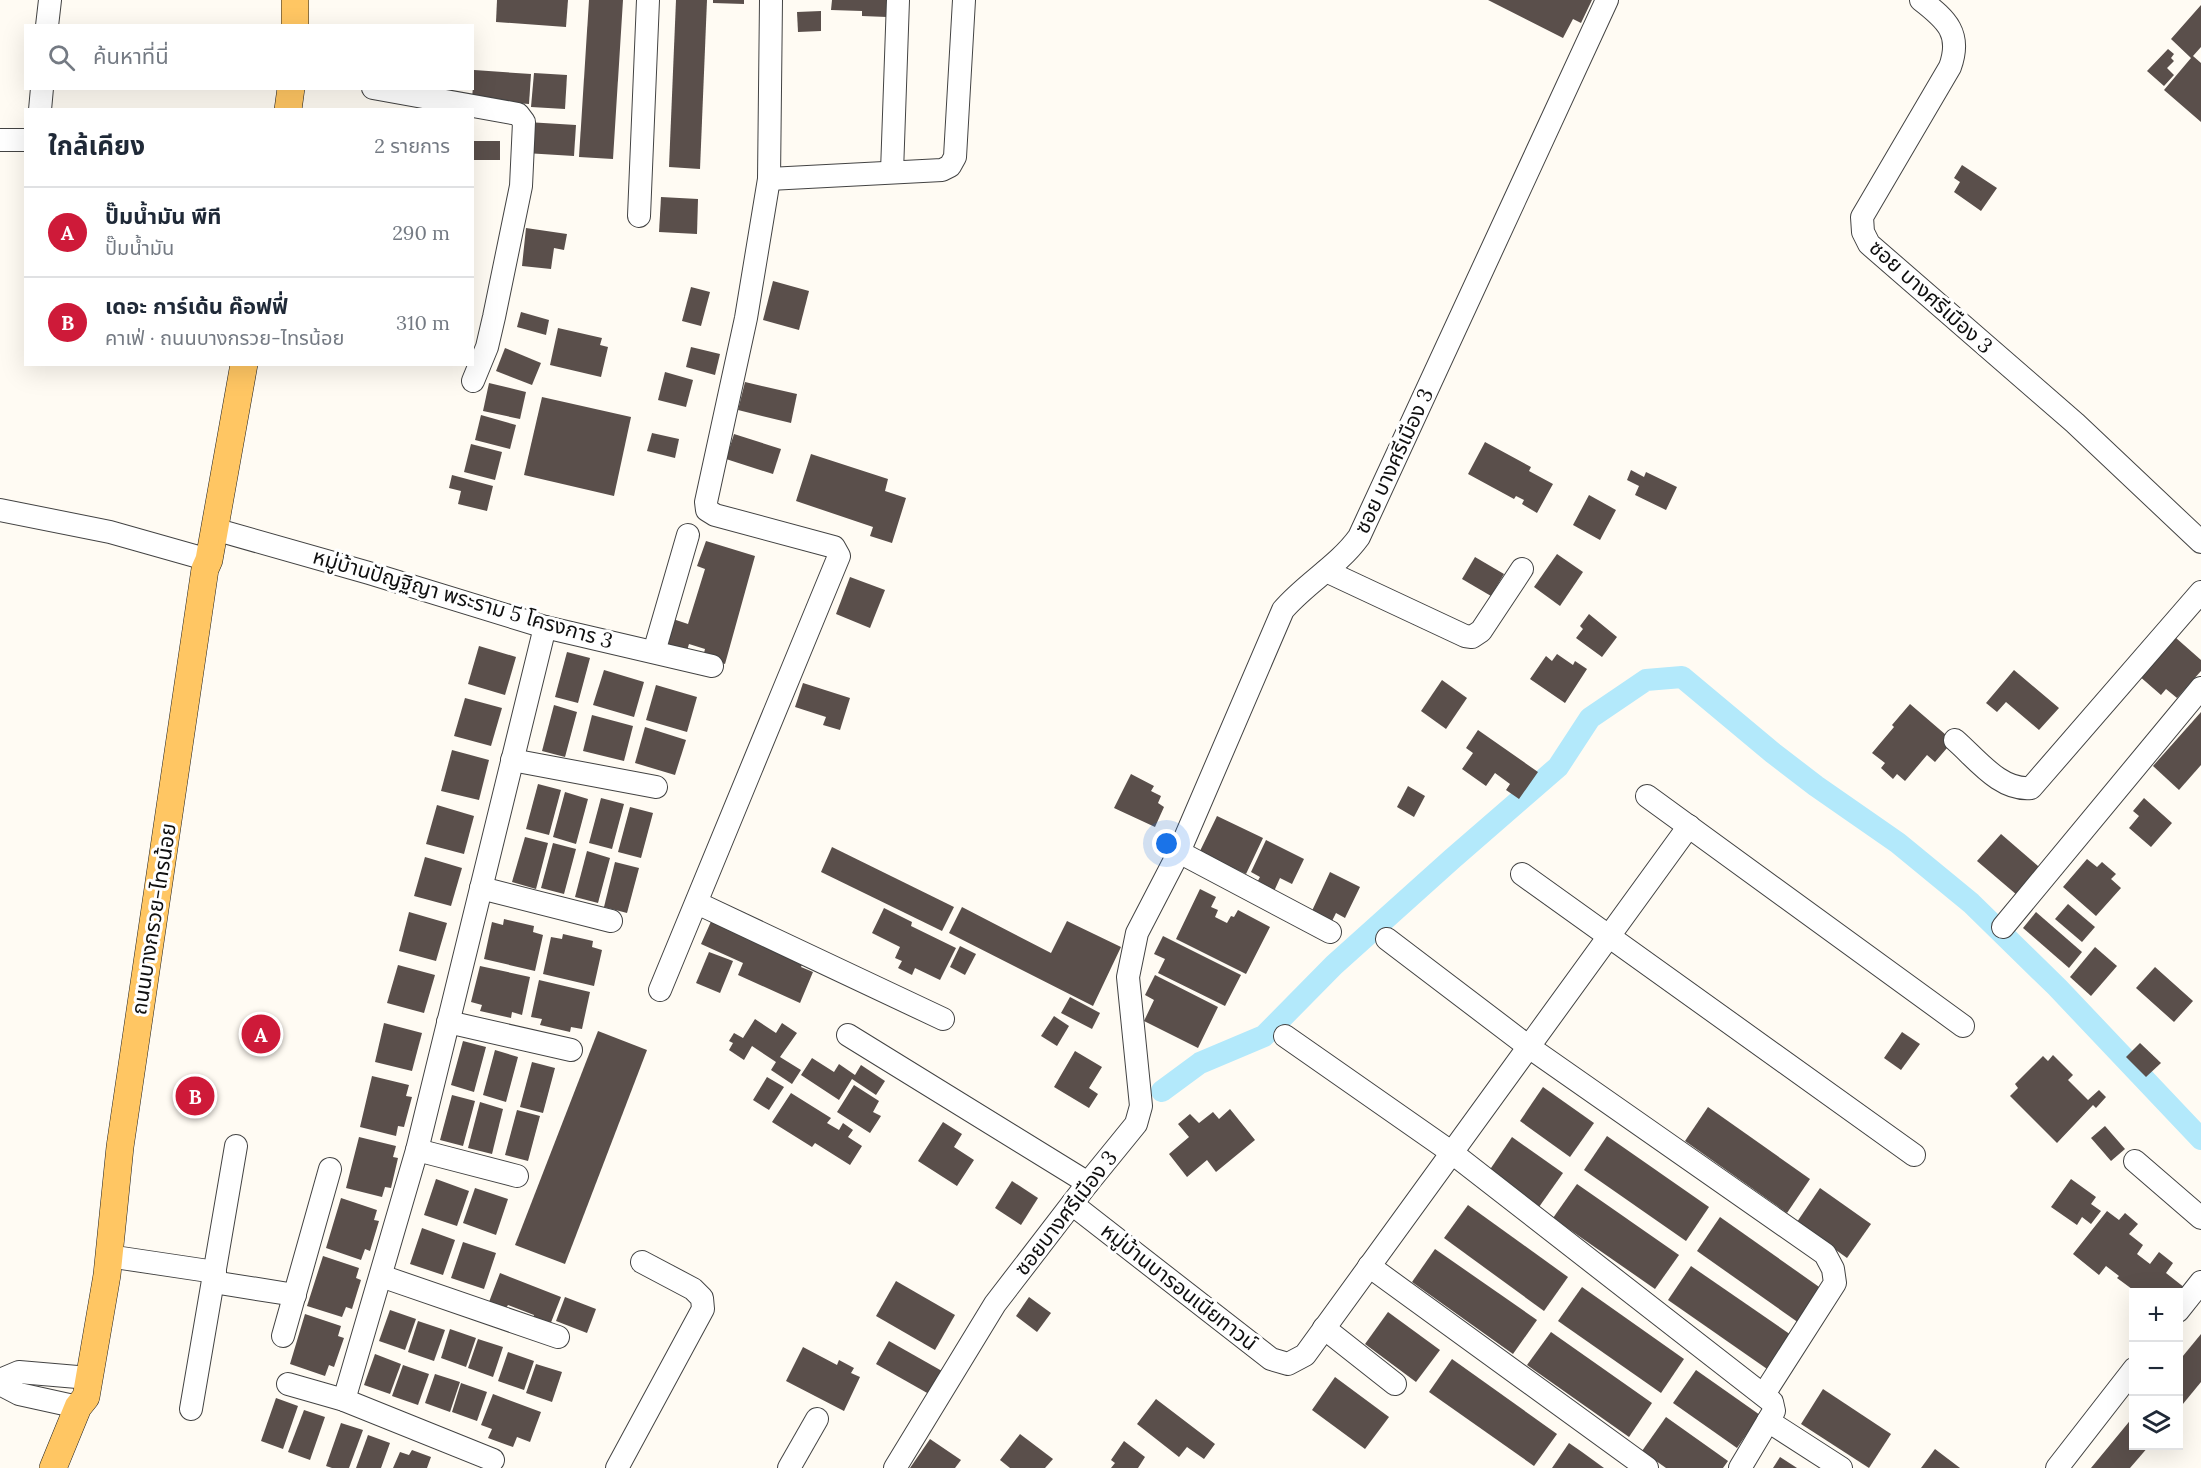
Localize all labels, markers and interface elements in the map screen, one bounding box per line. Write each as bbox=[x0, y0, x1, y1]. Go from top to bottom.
search box bbox=[24, 24, 474, 90]
icon: search bbox=[45, 41, 78, 74]
text: ค้นหาที่นี่ bbox=[93, 42, 169, 70]
text: ใกล้เคียง bbox=[48, 129, 145, 162]
text: 2 รายการ bbox=[374, 133, 450, 158]
text: ปั๊มน้ำมัน พีที bbox=[105, 202, 221, 230]
text: A bbox=[61, 220, 74, 245]
text: 290 m bbox=[392, 220, 450, 245]
street label: ซอย บางศรีเมือง 3 bbox=[1864, 234, 1999, 359]
text: ปั๊มน้ำมัน bbox=[105, 235, 174, 260]
text: เดอะ การ์เด้น ค๊อฟฟี่ bbox=[105, 292, 288, 320]
text: B bbox=[61, 310, 74, 335]
text: 310 m bbox=[396, 310, 450, 335]
text: คาเฟ่ · ถนนบางกรวย-ไทรน้อย bbox=[105, 325, 344, 350]
street label: ซอย บางศรีเมือง 3 bbox=[1348, 384, 1439, 538]
street label: หมู่บ้านปัญฐิญา พระราม 5 โครงการ 3 bbox=[310, 543, 616, 654]
street label: ถนนบางกรวย-ไทรน้อย bbox=[125, 821, 182, 1017]
your location bbox=[1152, 829, 1181, 858]
pin: A bbox=[242, 1012, 280, 1056]
pin: B bbox=[176, 1074, 214, 1118]
street label: ซอยบางศรีเมือง 3 bbox=[1008, 1145, 1123, 1281]
street label: หมู่บ้านบารอนเนียทาวน์ bbox=[1095, 1217, 1263, 1356]
map controls bbox=[2129, 1288, 2183, 1450]
button: + bbox=[2129, 1288, 2183, 1342]
button: − bbox=[2129, 1342, 2183, 1396]
button: layers bbox=[2129, 1396, 2183, 1450]

